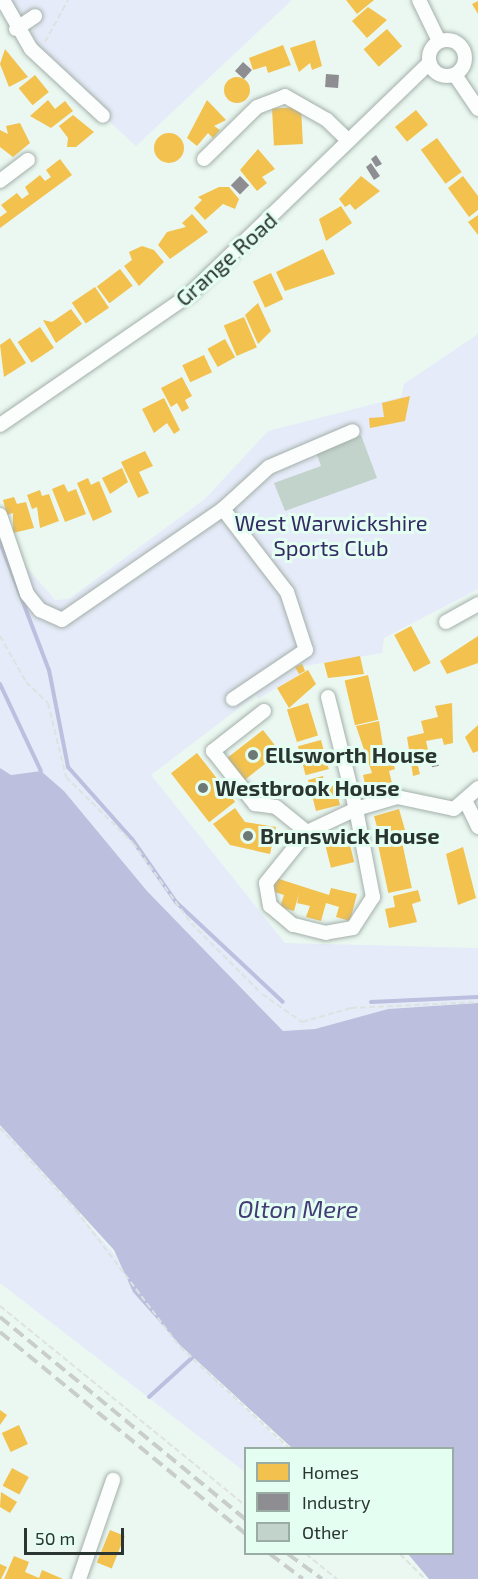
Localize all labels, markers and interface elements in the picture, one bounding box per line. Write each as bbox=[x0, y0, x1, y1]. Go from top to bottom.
street label: Grange Road bbox=[170, 207, 282, 311]
park label: West Warwickshire Sports Club bbox=[234, 509, 428, 560]
place label: Ellsworth House bbox=[265, 742, 437, 768]
marker: Ellsworth House bbox=[246, 748, 260, 762]
place label: Westbrook House bbox=[215, 775, 400, 801]
marker: Westbrook House bbox=[196, 781, 210, 795]
place label: Brunswick House bbox=[260, 823, 440, 849]
marker: Brunswick House bbox=[241, 829, 255, 843]
water label: Olton Mere bbox=[238, 1195, 358, 1223]
legend bbox=[244, 1447, 454, 1555]
text: Homes bbox=[302, 1461, 359, 1483]
text: Industry bbox=[302, 1491, 371, 1513]
scale bar bbox=[27, 1516, 128, 1554]
text: Other bbox=[302, 1521, 348, 1543]
text: 50 m bbox=[35, 1527, 75, 1549]

